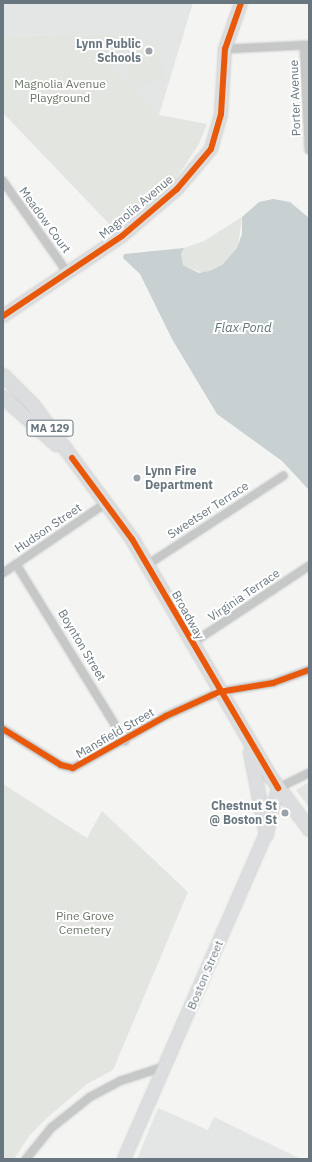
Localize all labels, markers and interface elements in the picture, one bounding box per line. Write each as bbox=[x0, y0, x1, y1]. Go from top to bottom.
place label: Lynn Public Schools bbox=[76, 37, 141, 65]
marker: Lynn Public Schools bbox=[144, 46, 154, 56]
street label: Porter Avenue bbox=[286, 60, 304, 136]
park label: Magnolia Avenue Playground bbox=[14, 77, 106, 105]
street label: Magnolia Avenue bbox=[96, 172, 176, 242]
street label: Meadow Court bbox=[16, 184, 74, 256]
water label: Flax Pond bbox=[214, 320, 272, 336]
road number: MA 129 bbox=[26, 419, 74, 437]
place label: Lynn Fire Department bbox=[145, 464, 213, 492]
marker: Lynn Fire Department bbox=[132, 473, 142, 483]
street label: Sweetser Terrace bbox=[165, 478, 251, 542]
street label: Hudson Street bbox=[12, 500, 84, 556]
street label: Virginia Terrace bbox=[205, 566, 283, 624]
street label: Broadway bbox=[169, 588, 207, 642]
street label: Boynton Street bbox=[55, 607, 109, 683]
street label: Mansfield Street bbox=[73, 705, 157, 761]
place label: Chestnut St @ Boston St bbox=[209, 799, 277, 827]
marker: Chestnut St @ Boston St bbox=[280, 808, 290, 818]
park label: Pine Grove Cemetery bbox=[56, 909, 114, 937]
street label: Boston Street bbox=[184, 938, 226, 1012]

